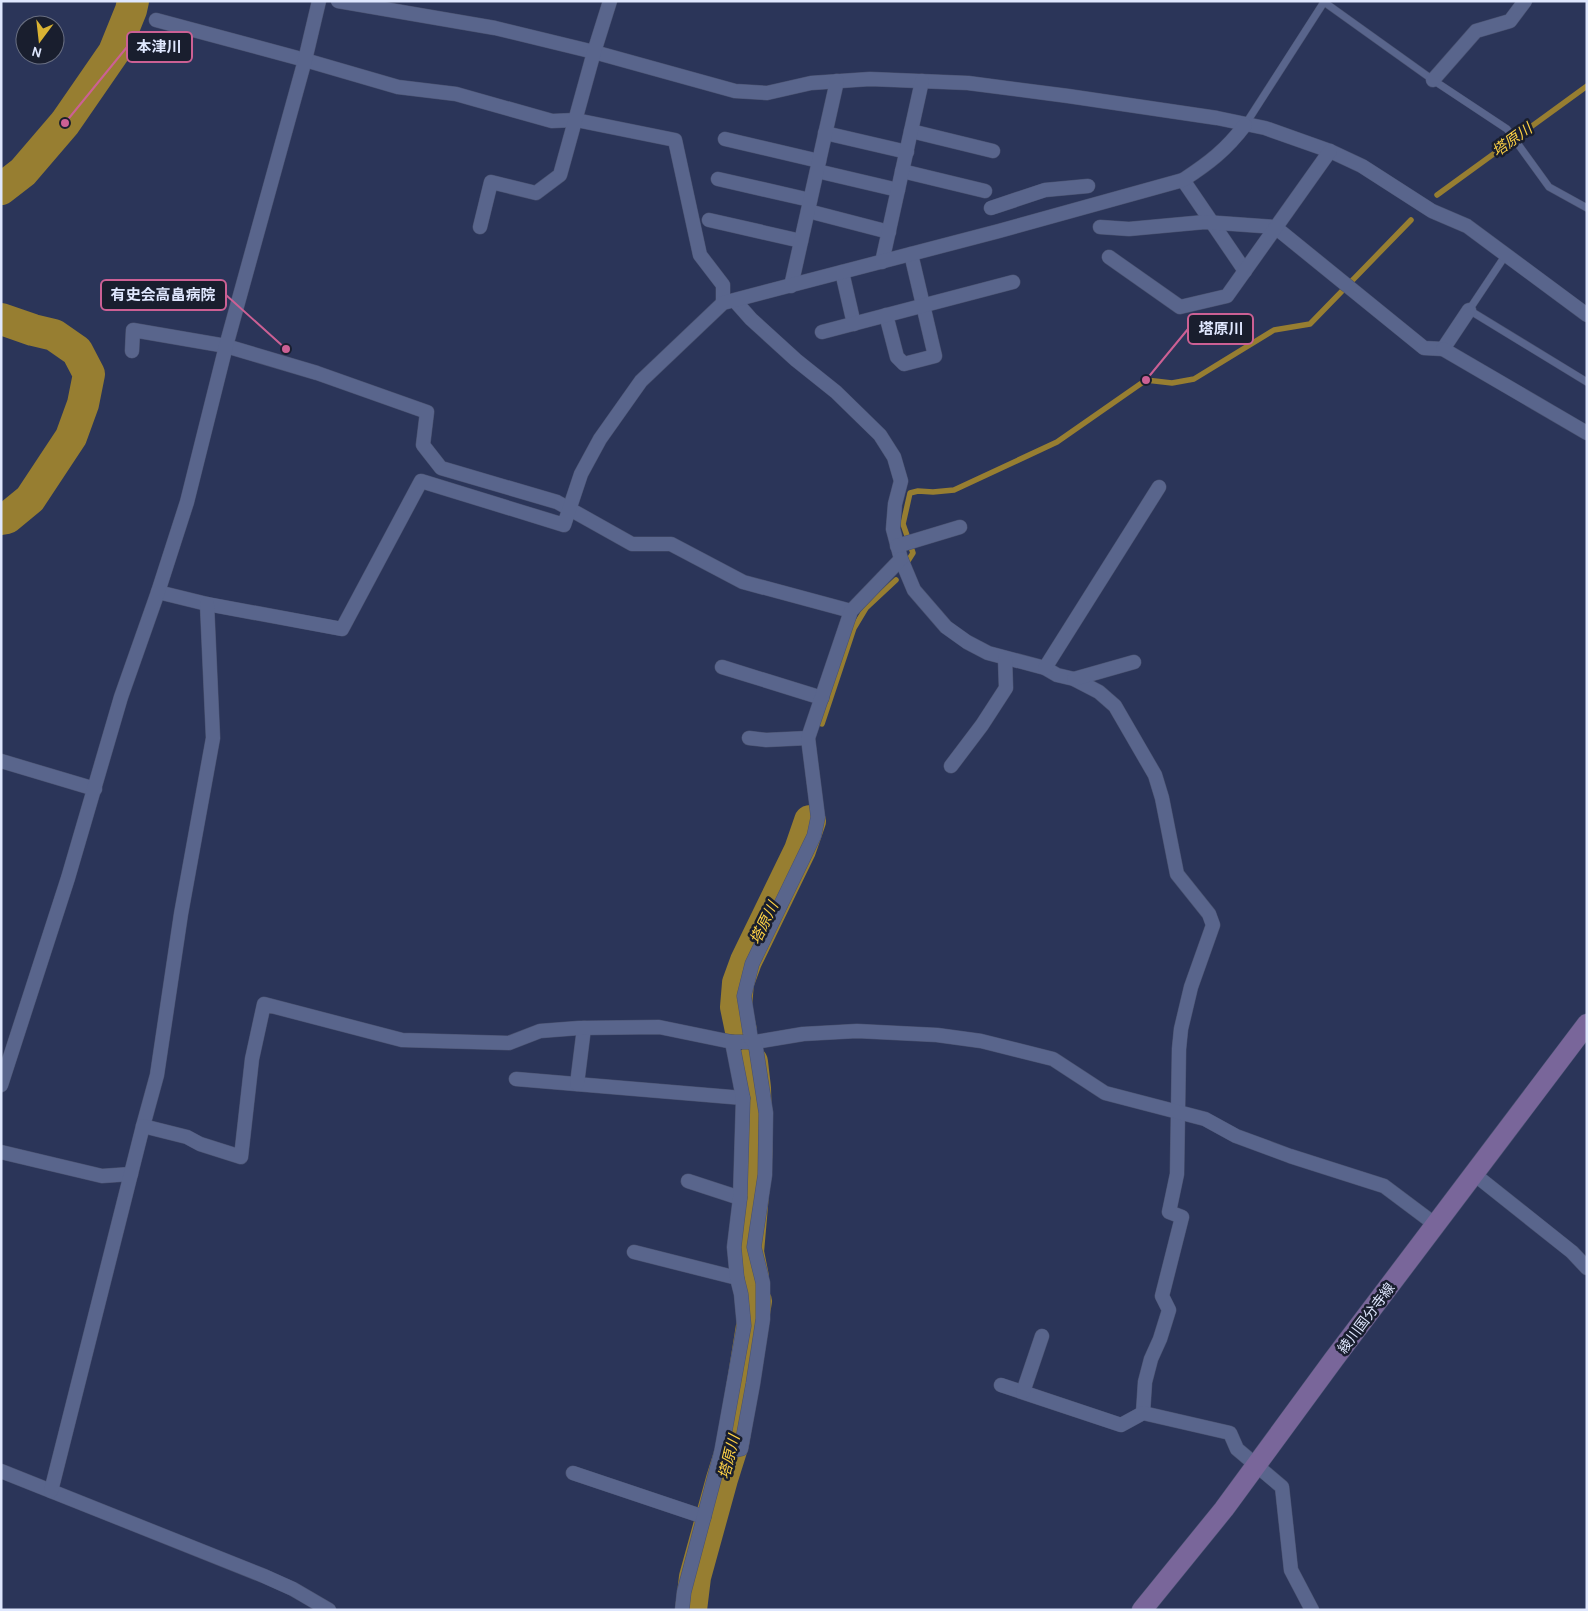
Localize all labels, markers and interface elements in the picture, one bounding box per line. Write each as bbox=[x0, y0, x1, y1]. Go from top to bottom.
north arrow bbox=[15, 15, 65, 65]
callout: 本津川 bbox=[127, 32, 192, 62]
text: 本津川 bbox=[136, 38, 182, 56]
text: N bbox=[30, 43, 44, 62]
water label: 塔原川 bbox=[1489, 118, 1537, 161]
callout: 有史会高畠病院 bbox=[101, 280, 226, 310]
text: 有史会高畠病院 bbox=[110, 286, 216, 304]
callout: 塔原川 bbox=[1188, 314, 1253, 344]
text: 塔原川 bbox=[1198, 320, 1244, 338]
water label: 塔原川 bbox=[746, 897, 783, 947]
street label: 綾川国分寺線 bbox=[1334, 1280, 1398, 1357]
water label: 塔原川 bbox=[715, 1431, 744, 1481]

